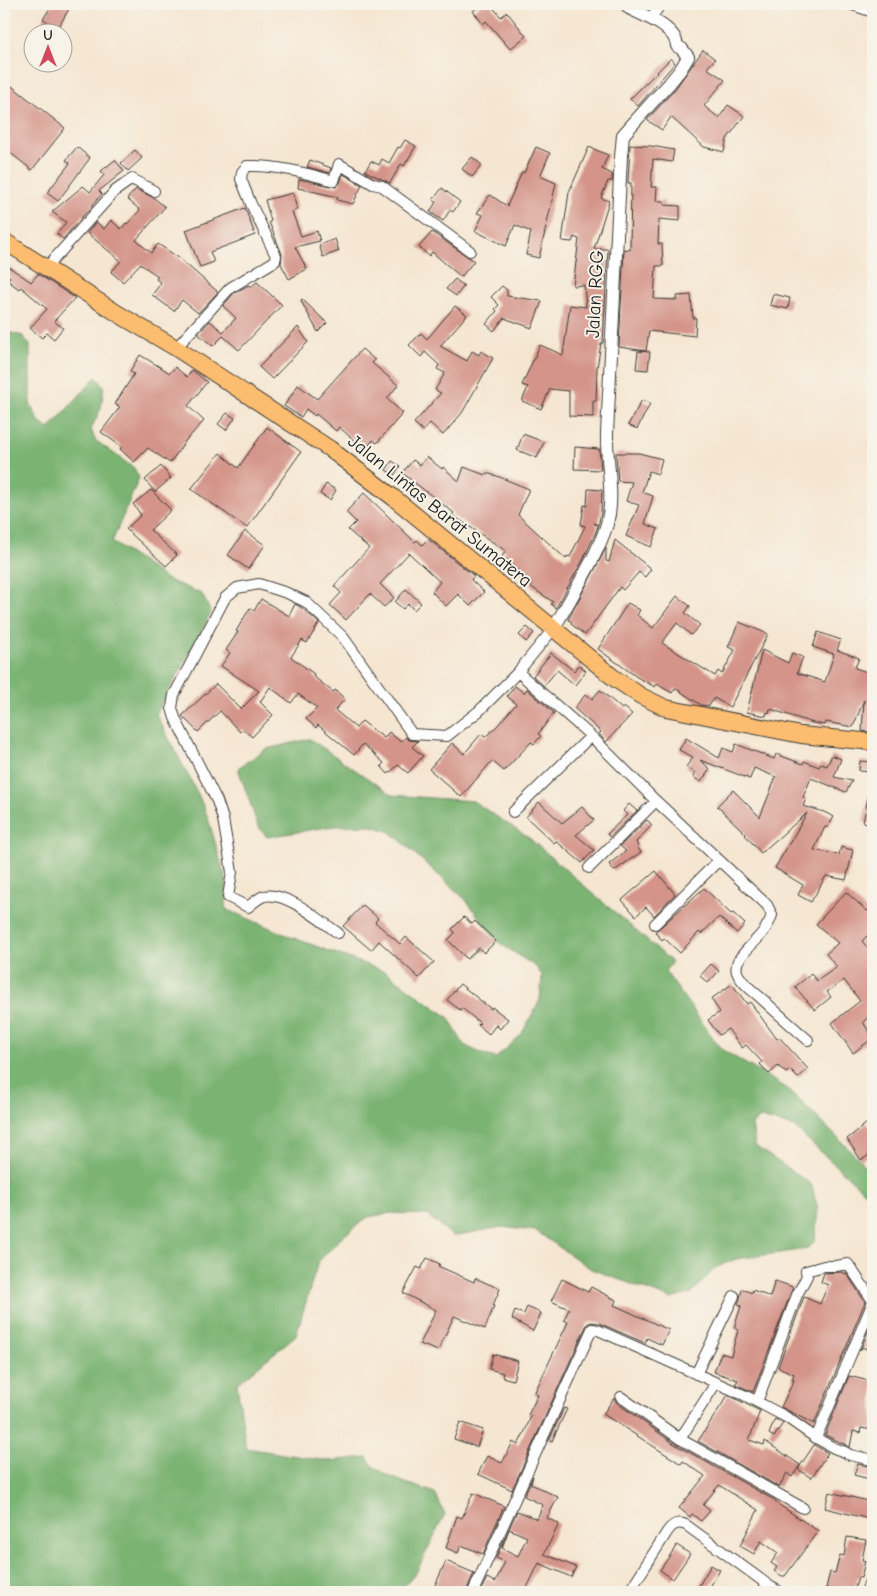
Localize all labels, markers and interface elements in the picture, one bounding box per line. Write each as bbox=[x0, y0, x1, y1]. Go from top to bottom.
north arrow bbox=[22, 22, 72, 72]
text: U bbox=[43, 27, 53, 44]
street label: Jalan RGG bbox=[582, 250, 608, 338]
street label: Jalan Lintas Barat Sumatera bbox=[344, 430, 536, 592]

